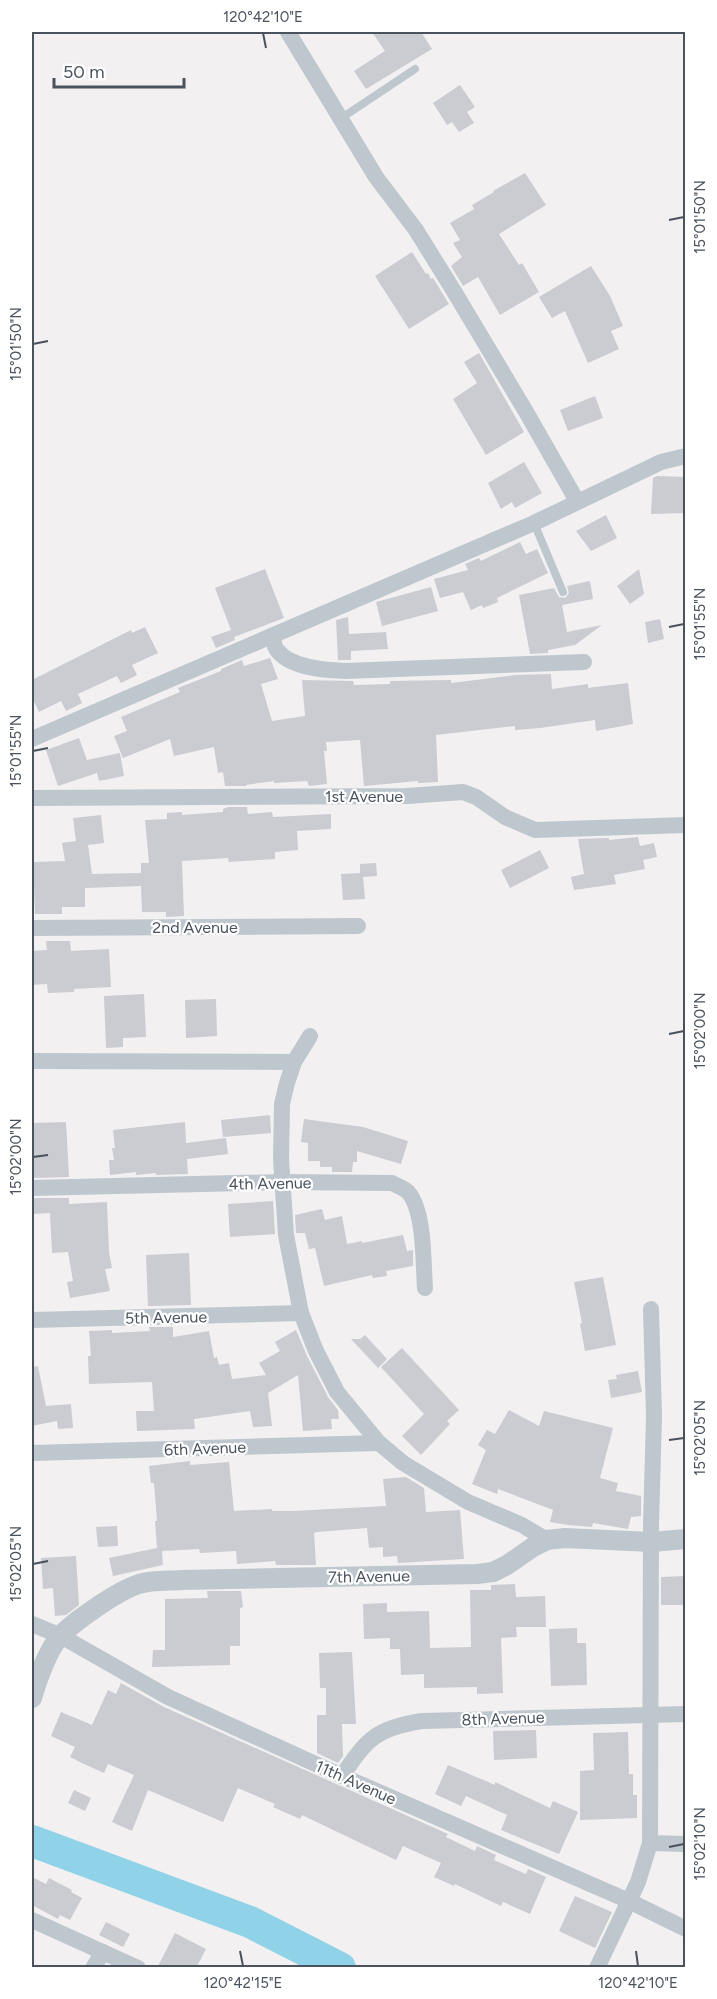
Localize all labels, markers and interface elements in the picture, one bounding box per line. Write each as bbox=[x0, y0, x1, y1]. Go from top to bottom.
text: 120°42'10"E bbox=[223, 8, 303, 26]
scale bar bbox=[54, 51, 184, 89]
text: 50 m bbox=[63, 61, 105, 83]
text: 15°01'50"N bbox=[691, 180, 709, 254]
text: 15°01'50"N bbox=[7, 307, 25, 381]
text: 15°01'55"N bbox=[691, 588, 709, 660]
text: 15°01'55"N bbox=[7, 715, 25, 787]
street label: 1st Avenue bbox=[325, 787, 403, 806]
street label: 2nd Avenue bbox=[152, 918, 238, 937]
text: 15°02'00"N bbox=[691, 993, 709, 1070]
text: 15°02'00"N bbox=[7, 1119, 25, 1196]
street label: 4th Avenue bbox=[228, 1173, 312, 1194]
street label: 5th Avenue bbox=[125, 1307, 208, 1328]
text: 15°02'05"N bbox=[691, 1400, 709, 1476]
street label: 6th Avenue bbox=[164, 1438, 247, 1459]
text: 15°02'05"N bbox=[7, 1526, 25, 1602]
street label: 7th Avenue bbox=[328, 1566, 410, 1587]
street label: 8th Avenue bbox=[461, 1708, 545, 1729]
street label: 11th Avenue bbox=[313, 1756, 399, 1809]
text: 15°02'10"N bbox=[691, 1807, 709, 1881]
text: 120°42'15"E bbox=[204, 1974, 282, 1992]
text: 120°42'10"E bbox=[598, 1974, 678, 1992]

